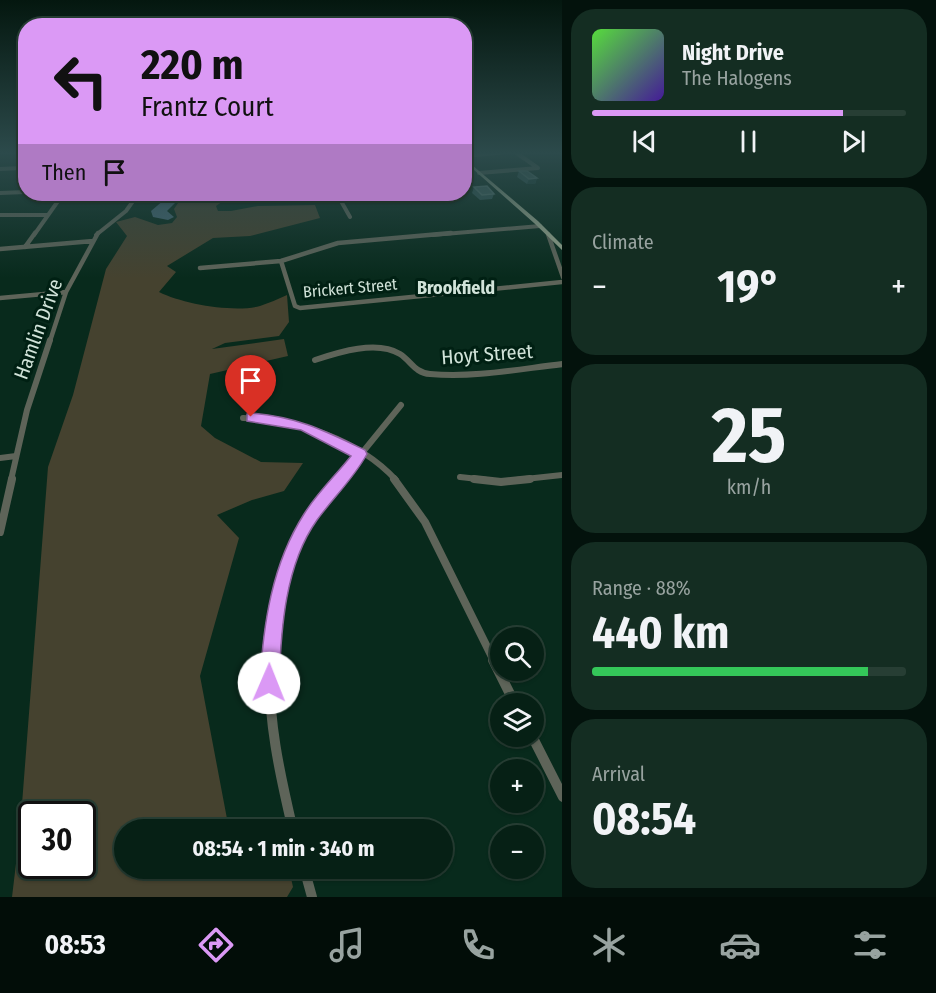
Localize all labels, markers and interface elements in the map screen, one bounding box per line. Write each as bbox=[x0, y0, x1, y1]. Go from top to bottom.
text: Night Drive bbox=[682, 39, 784, 66]
text: 220 m bbox=[141, 40, 244, 90]
icon: left bbox=[42, 42, 120, 120]
text: The Halogens bbox=[682, 66, 792, 90]
text: Frantz Court bbox=[141, 91, 274, 123]
icon: previous bbox=[628, 125, 661, 158]
icon: pause bbox=[732, 125, 765, 158]
icon: next bbox=[837, 125, 870, 158]
icon: arrive bbox=[98, 156, 131, 189]
text: Then bbox=[42, 159, 86, 186]
text: Climate bbox=[592, 230, 654, 254]
text: 19° bbox=[717, 260, 781, 314]
text: − bbox=[592, 267, 607, 307]
text: + bbox=[891, 267, 906, 307]
street label: Brickert Street bbox=[302, 274, 399, 302]
street label: Hamlin Drive bbox=[9, 275, 67, 383]
district label: Brookfield bbox=[417, 277, 495, 299]
street label: Hoyt Street bbox=[440, 339, 534, 369]
pin bbox=[225, 355, 276, 417]
icon: arrive bbox=[234, 364, 267, 397]
text: 25 bbox=[712, 389, 786, 483]
text: km/h bbox=[727, 475, 771, 499]
text: Range · 88% bbox=[592, 576, 691, 600]
text: 440 km bbox=[592, 606, 729, 660]
map controls bbox=[490, 627, 544, 879]
button: search bbox=[490, 627, 544, 681]
position arrow bbox=[237, 651, 301, 715]
button: layers bbox=[490, 693, 544, 747]
button: + bbox=[490, 759, 544, 813]
text: Arrival bbox=[592, 762, 645, 786]
text: 08:54 bbox=[592, 792, 696, 846]
speed limit sign: 30 bbox=[18, 801, 96, 879]
button: − bbox=[490, 825, 544, 879]
text: 08:54 · 1 min · 340 m bbox=[192, 835, 375, 862]
icon: directions bbox=[195, 924, 237, 966]
icon: music bbox=[326, 924, 368, 966]
icon: phone bbox=[457, 924, 499, 966]
icon: climate bbox=[588, 924, 630, 966]
icon: car bbox=[719, 924, 761, 966]
icon: filters bbox=[849, 924, 891, 966]
text: 08:53 bbox=[44, 929, 106, 961]

